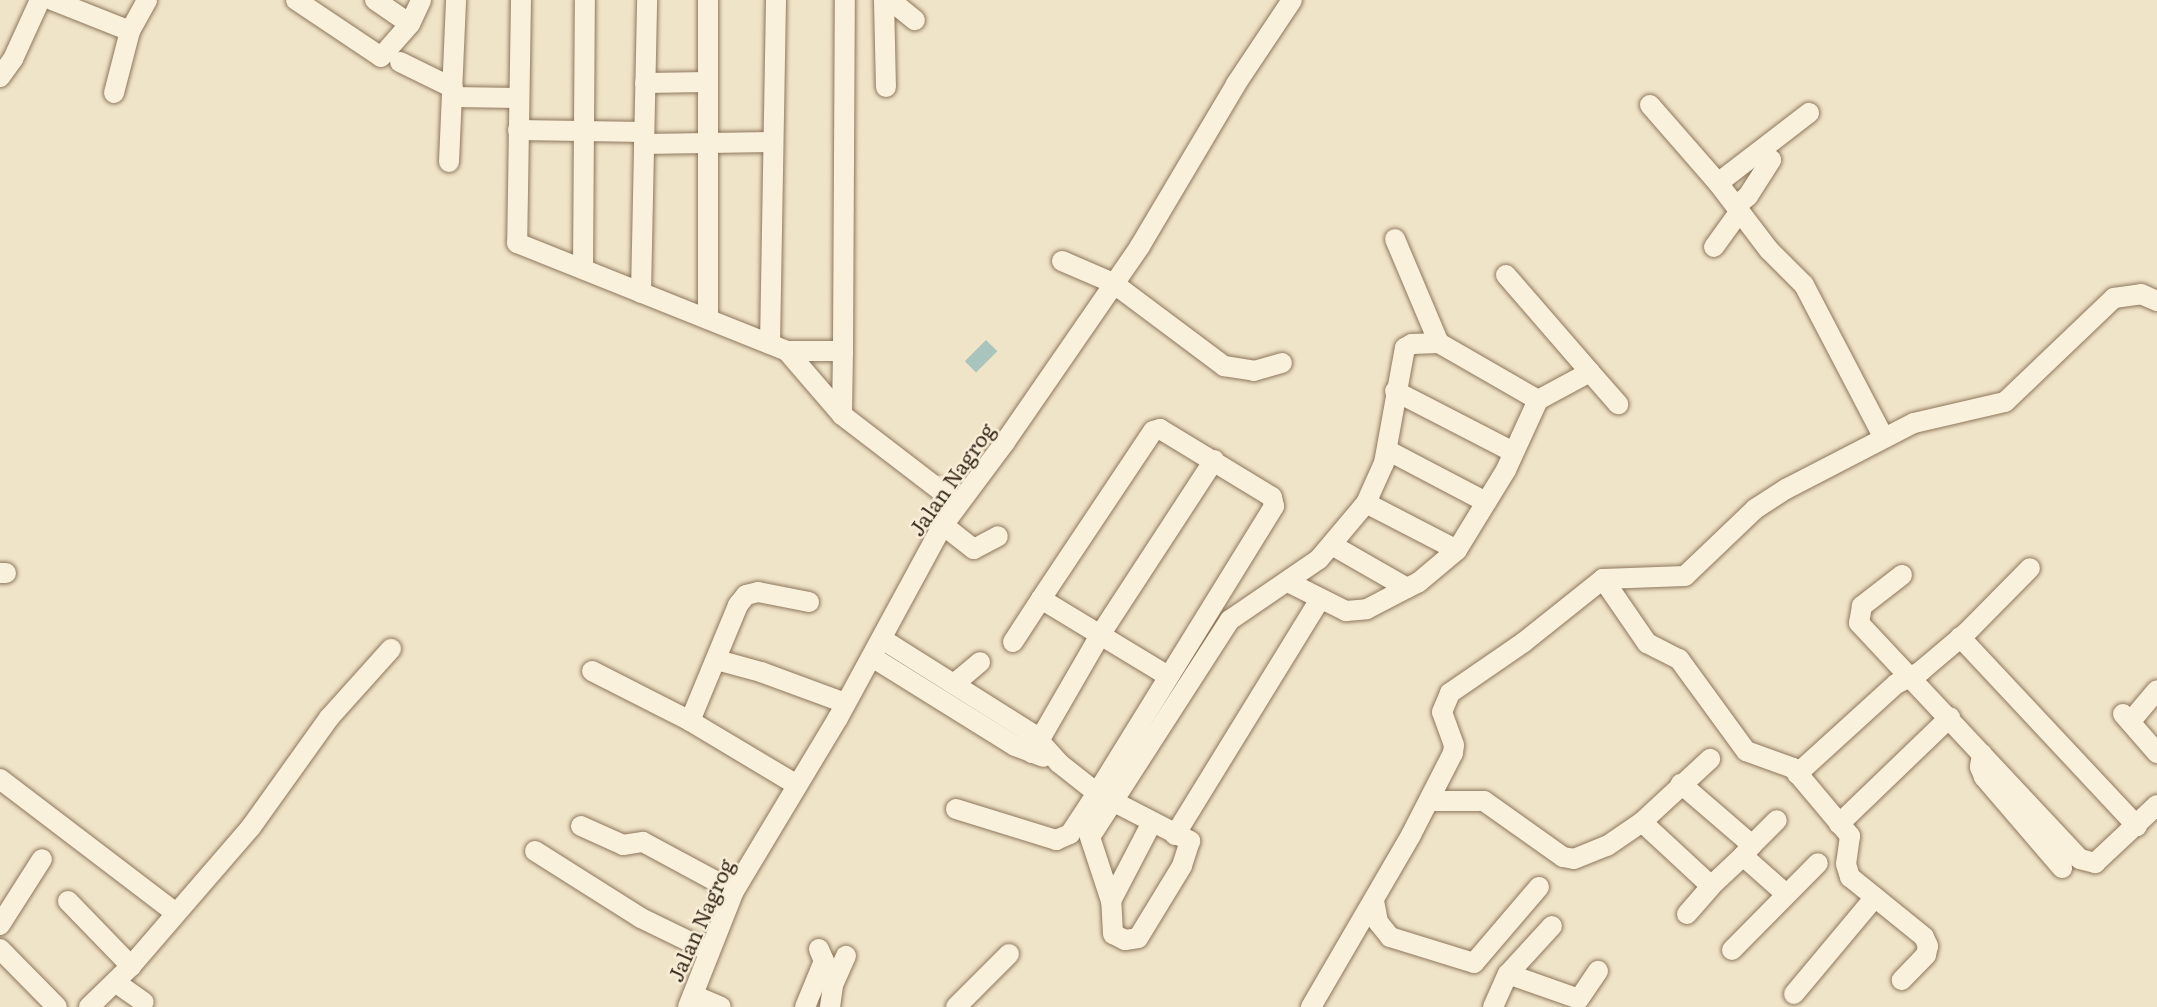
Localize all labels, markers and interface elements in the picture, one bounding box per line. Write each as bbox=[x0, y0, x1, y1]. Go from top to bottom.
street label: Jalan Nagrog bbox=[903, 418, 999, 540]
street label: Jalan Nagrog bbox=[662, 855, 738, 985]

